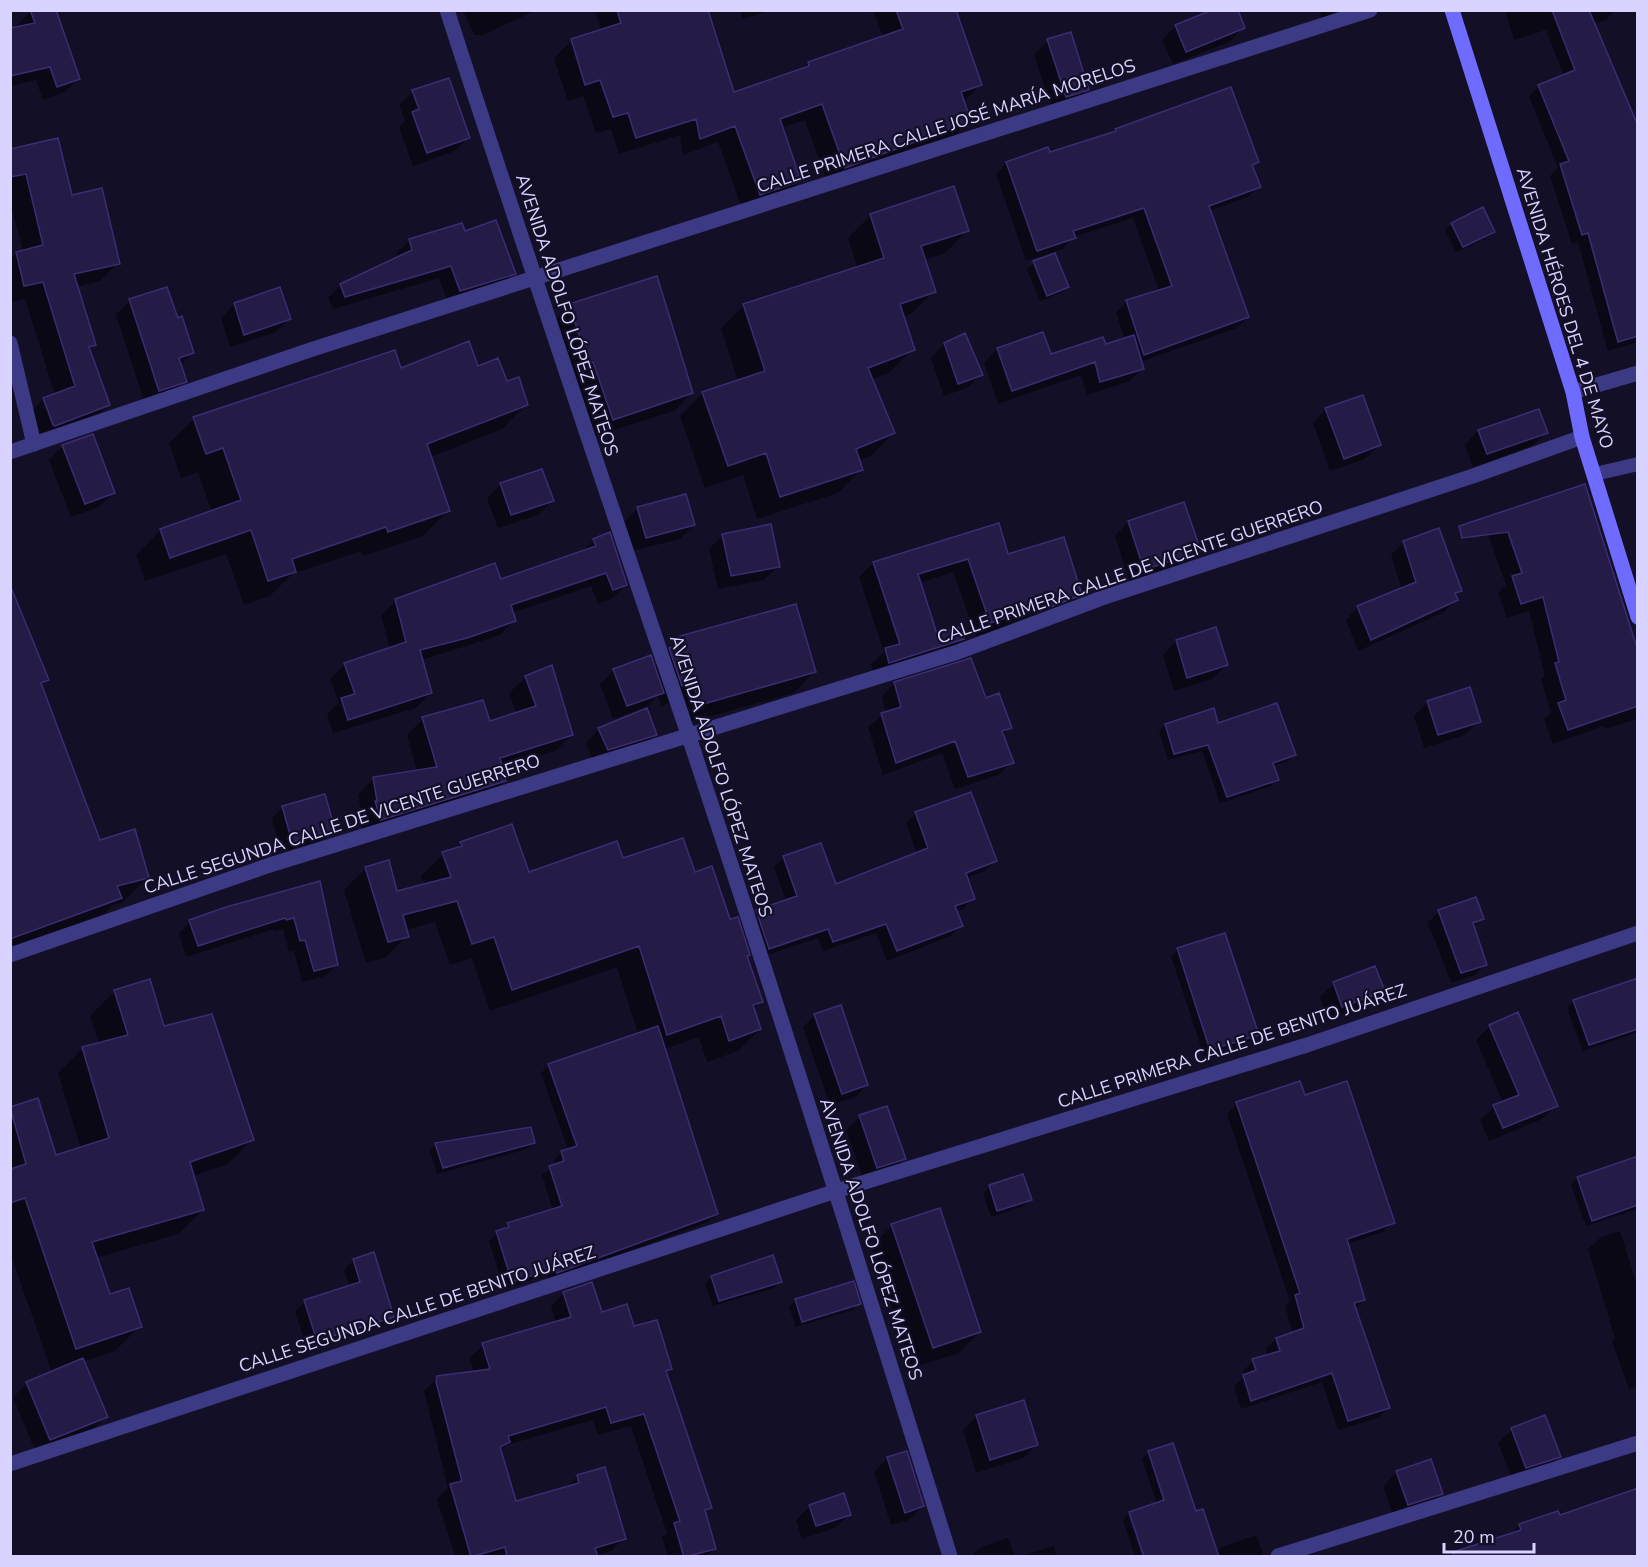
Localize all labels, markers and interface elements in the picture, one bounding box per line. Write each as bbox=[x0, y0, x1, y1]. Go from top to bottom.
street label: CALLE PRIMERA CALLE JOSÉ MARÍA MORELOS bbox=[753, 53, 1139, 199]
street label: AVENIDA HÉROES DEL 4 DE MAYO bbox=[1511, 164, 1619, 452]
street label: AVENIDA ADOLFO LÓPEZ MATEOS bbox=[510, 171, 624, 459]
street label: CALLE PRIMERA CALLE DE VICENTE GUERRERO bbox=[934, 494, 1326, 650]
street label: AVENIDA ADOLFO LÓPEZ MATEOS bbox=[664, 632, 778, 920]
street label: CALLE SEGUNDA CALLE DE VICENTE GUERRERO bbox=[141, 748, 543, 900]
street label: CALLE PRIMERA CALLE DE BENITO JUÁREZ bbox=[1055, 978, 1410, 1114]
street label: AVENIDA ADOLFO LÓPEZ MATEOS bbox=[814, 1095, 928, 1383]
street label: CALLE SEGUNDA CALLE DE BENITO JUÁREZ bbox=[236, 1240, 599, 1378]
scale bar bbox=[1444, 1516, 1534, 1554]
text: 20 m bbox=[1453, 1525, 1495, 1549]

